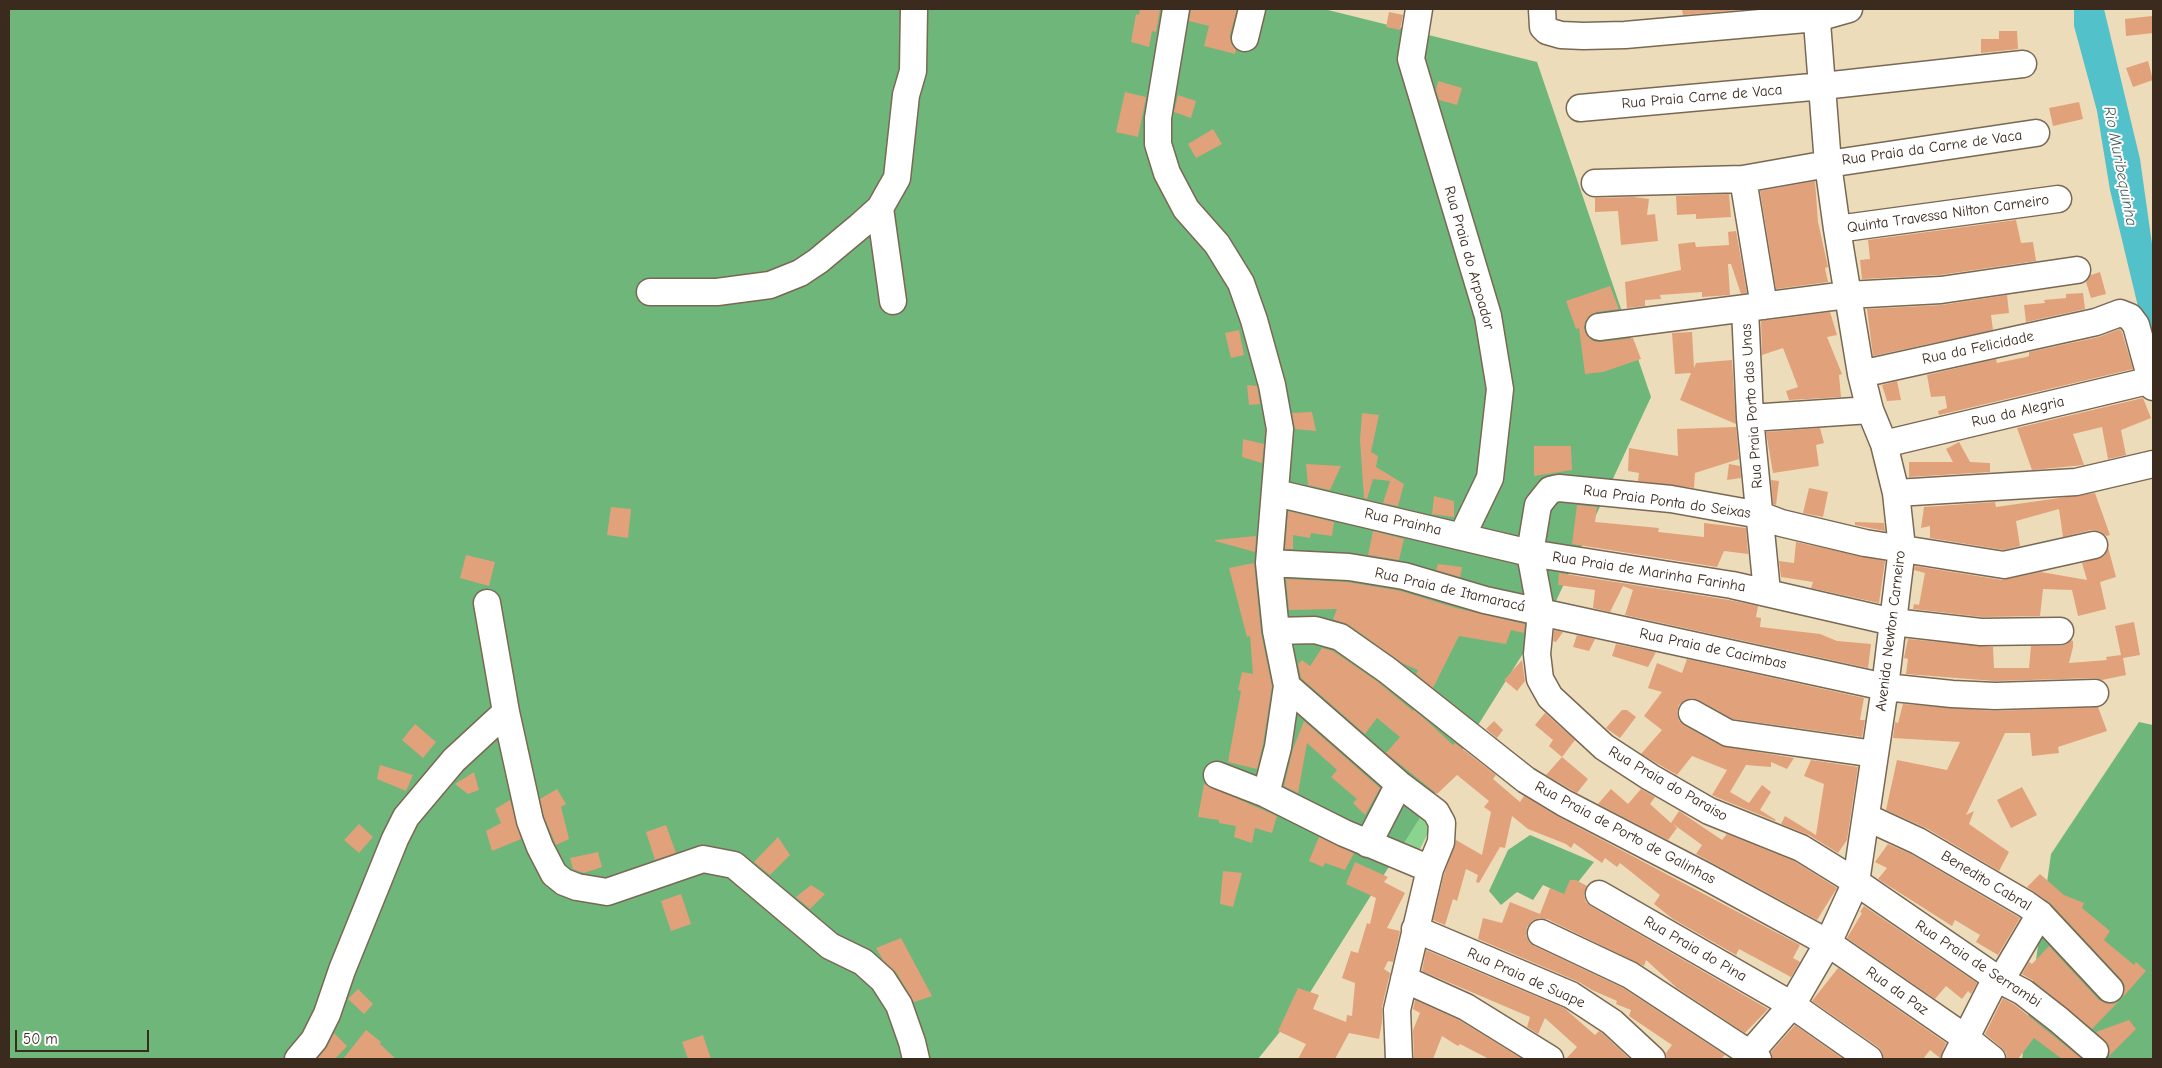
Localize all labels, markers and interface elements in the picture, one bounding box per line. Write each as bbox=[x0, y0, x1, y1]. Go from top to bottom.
street label: Rua Praia Carne de Vaca bbox=[1621, 81, 1783, 113]
water label: Rio Muribequinha bbox=[2099, 105, 2141, 227]
street label: Rua Praia da Carne de Vaca bbox=[1841, 126, 2023, 170]
street label: Rua Praia do Arpoador bbox=[1440, 184, 1498, 332]
street label: Quinta Travessa Nilton Carneiro bbox=[1846, 191, 2050, 237]
street label: Rua Praia Porto das Unas bbox=[1737, 323, 1767, 489]
street label: Rua da Felicidade bbox=[1920, 327, 2036, 369]
street label: Rua da Alegria bbox=[1970, 393, 2066, 431]
street label: Rua Praia Ponta do Seixas bbox=[1582, 481, 1752, 523]
street label: Rua Prainha bbox=[1363, 504, 1443, 540]
street label: Rua Praia de Marinha Farinha bbox=[1551, 548, 1747, 596]
street label: Avenida Newton Carneiro bbox=[1872, 550, 1910, 712]
street label: Rua Praia de Itamaracá bbox=[1373, 564, 1527, 616]
street label: Rua Praia de Cacimbas bbox=[1638, 625, 1788, 673]
street label: Rua Praia do Paraiso bbox=[1605, 743, 1731, 825]
street label: Rua Praia de Porto de Galinhas bbox=[1532, 778, 1718, 888]
street label: Benedito Cabral bbox=[1937, 847, 2035, 915]
street label: Rua Praia do Pina bbox=[1640, 912, 1750, 986]
street label: Rua Praia de Serrambi bbox=[1912, 916, 2044, 1012]
street label: Rua Praia de Suape bbox=[1464, 944, 1588, 1012]
street label: Rua da Paz bbox=[1862, 963, 1932, 1019]
scale bar bbox=[18, 1020, 151, 1052]
text: 50 m bbox=[23, 1030, 58, 1048]

